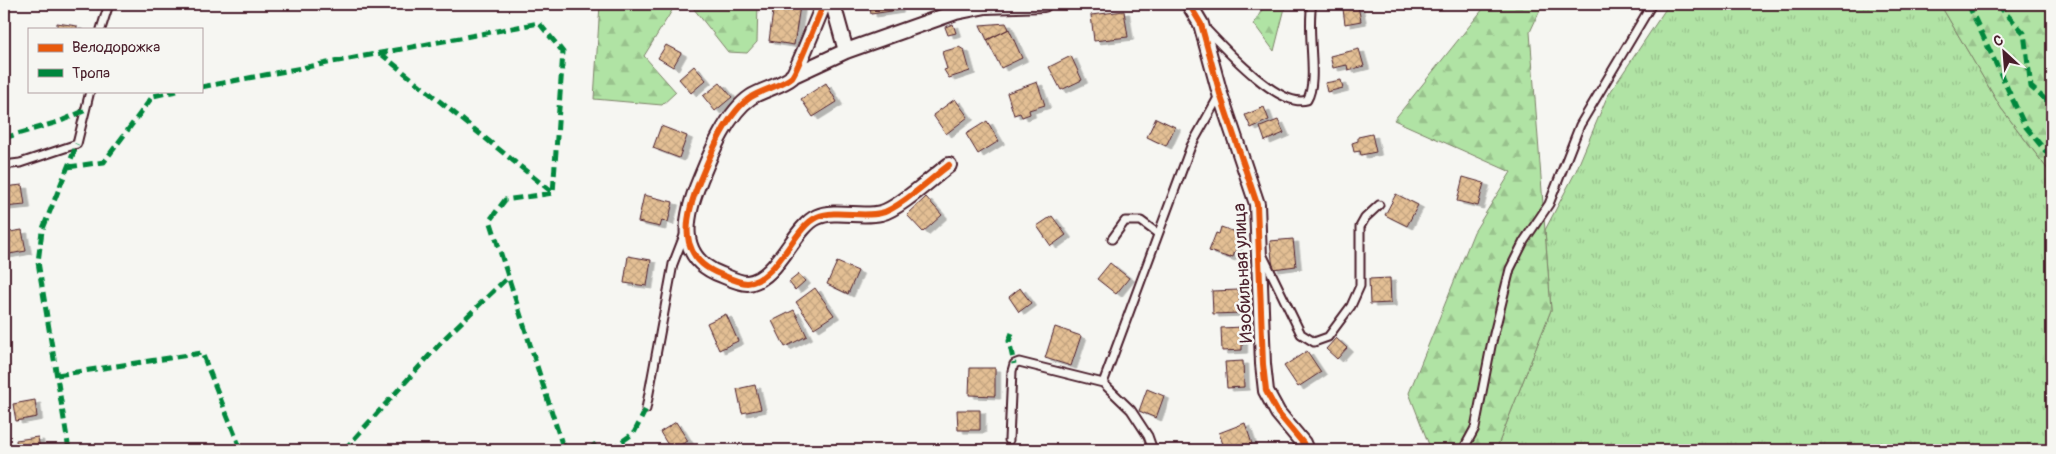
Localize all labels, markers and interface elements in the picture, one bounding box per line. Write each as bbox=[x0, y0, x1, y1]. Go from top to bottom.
legend bbox=[28, 28, 202, 92]
north arrow bbox=[1978, 28, 2028, 78]
text: С bbox=[1991, 31, 2006, 50]
text: Велодорожка bbox=[72, 38, 160, 57]
text: Тропа bbox=[72, 64, 110, 83]
street label: Изобильная улица bbox=[1228, 203, 1258, 343]

